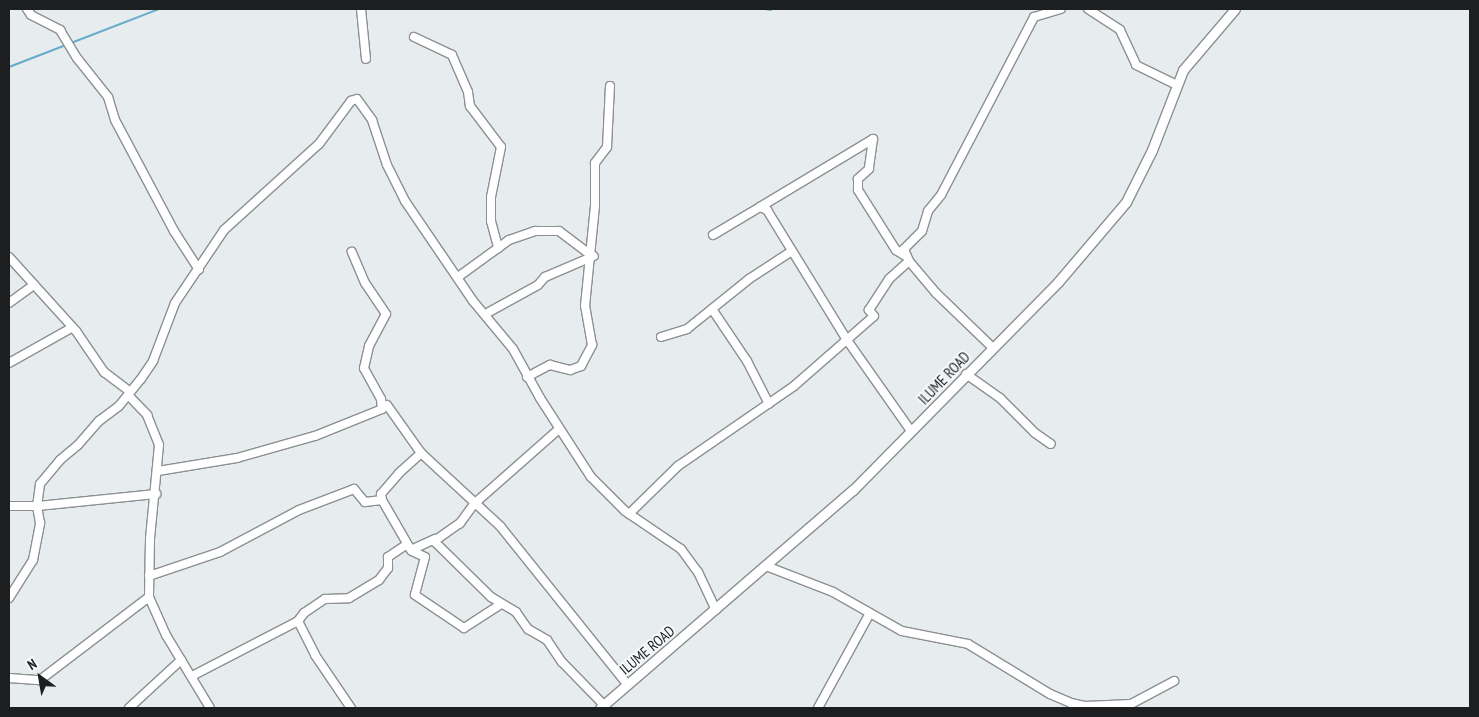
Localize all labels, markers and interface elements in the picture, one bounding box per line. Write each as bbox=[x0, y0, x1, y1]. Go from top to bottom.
street label: ILUME ROAD bbox=[914, 348, 974, 408]
street label: ILUME ROAD bbox=[616, 622, 678, 678]
north arrow bbox=[15, 652, 65, 702]
text: N bbox=[24, 655, 40, 674]

